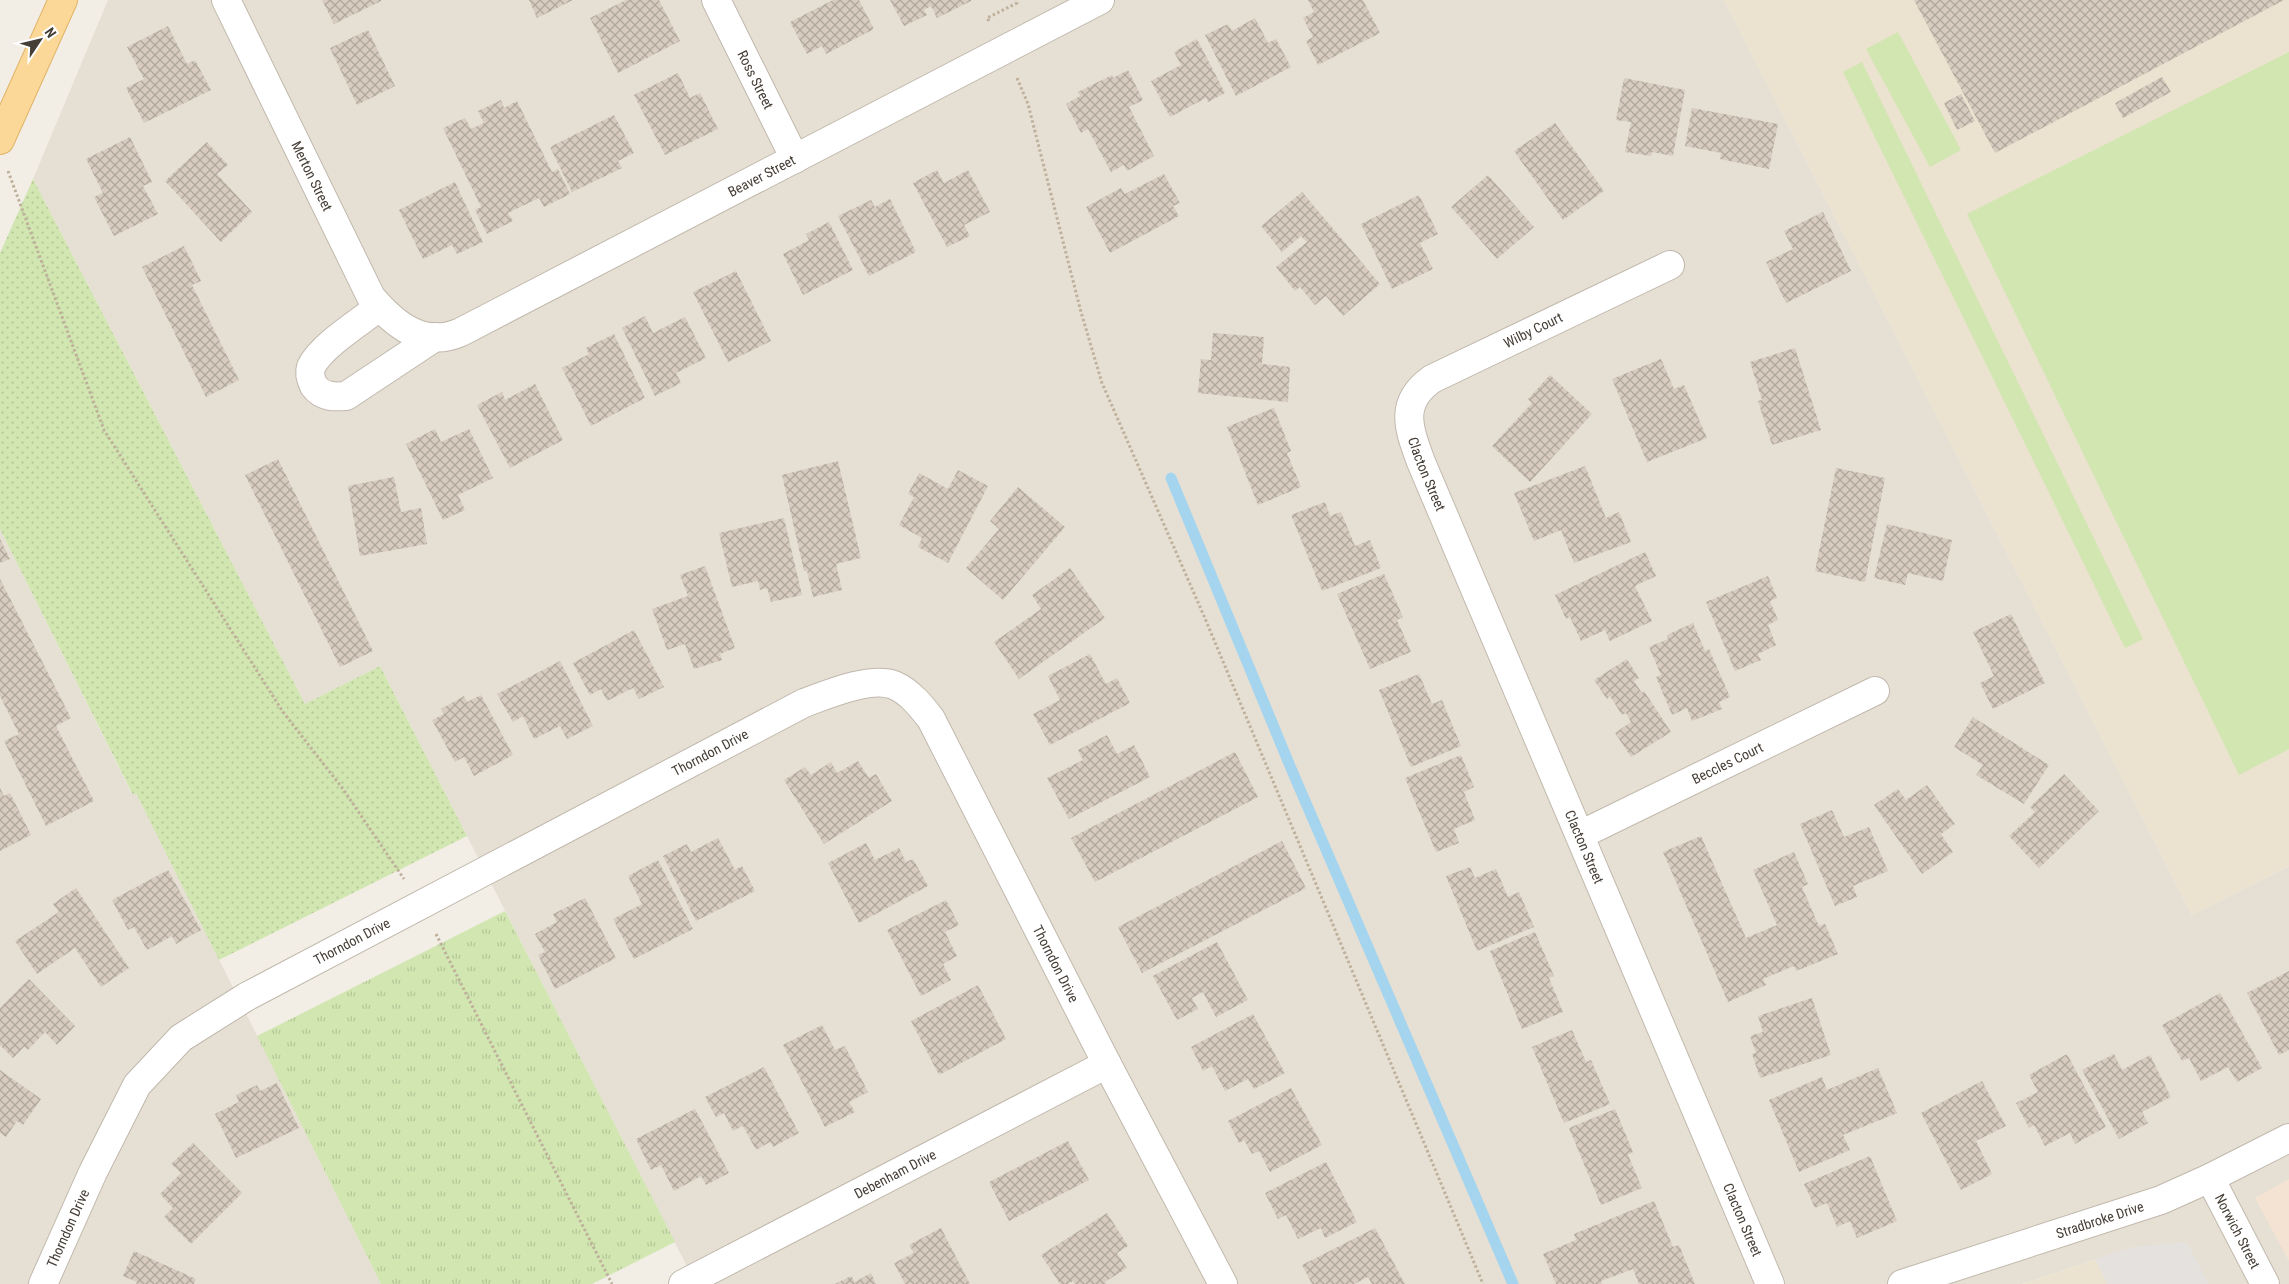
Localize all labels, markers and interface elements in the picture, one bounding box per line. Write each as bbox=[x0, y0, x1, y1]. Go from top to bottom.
north arrow bbox=[15, 15, 65, 65]
text: N bbox=[42, 24, 60, 41]
street label: Ross Street bbox=[734, 48, 777, 112]
street label: Merton Street bbox=[288, 139, 336, 214]
street label: Beaver Street bbox=[725, 152, 798, 200]
street label: Wilby Court bbox=[1501, 309, 1565, 351]
street label: Clacton Street bbox=[1405, 435, 1449, 513]
street label: Thorndon Drive bbox=[669, 726, 751, 779]
street label: Beccles Court bbox=[1689, 739, 1766, 787]
street label: Clacton Street bbox=[1562, 808, 1607, 886]
street label: Thorndon Drive bbox=[311, 914, 393, 968]
street label: Thorndon Drive bbox=[1030, 923, 1082, 1005]
street label: Debenham Drive bbox=[852, 1146, 939, 1202]
street label: Clacton Street bbox=[1720, 1181, 1765, 1259]
street label: Thorndon Drive bbox=[43, 1186, 92, 1270]
street label: Norwich Street bbox=[2212, 1191, 2264, 1271]
street label: Stradbroke Drive bbox=[2054, 1198, 2146, 1241]

